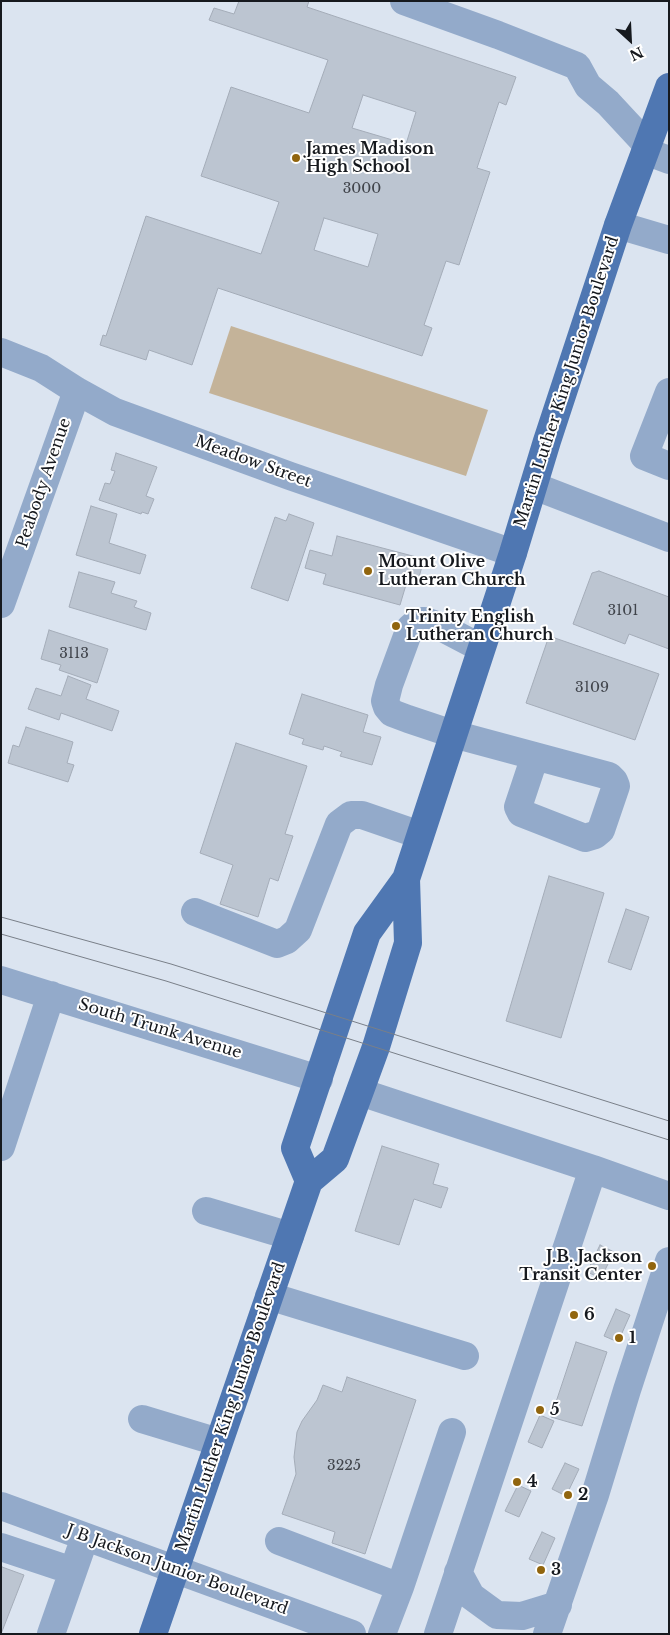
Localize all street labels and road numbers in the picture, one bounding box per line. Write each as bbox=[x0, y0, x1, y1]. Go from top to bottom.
street label: Martin Luther King Junior Boulevard bbox=[511, 234, 623, 530]
street label: Peabody Avenue bbox=[13, 416, 75, 550]
street label: Meadow Street bbox=[192, 432, 314, 492]
street label: South Trunk Avenue bbox=[76, 995, 244, 1063]
street label: Martin Luther King Junior Boulevard bbox=[172, 1260, 290, 1554]
street label: J B Jackson Junior Boulevard bbox=[64, 1521, 290, 1619]

